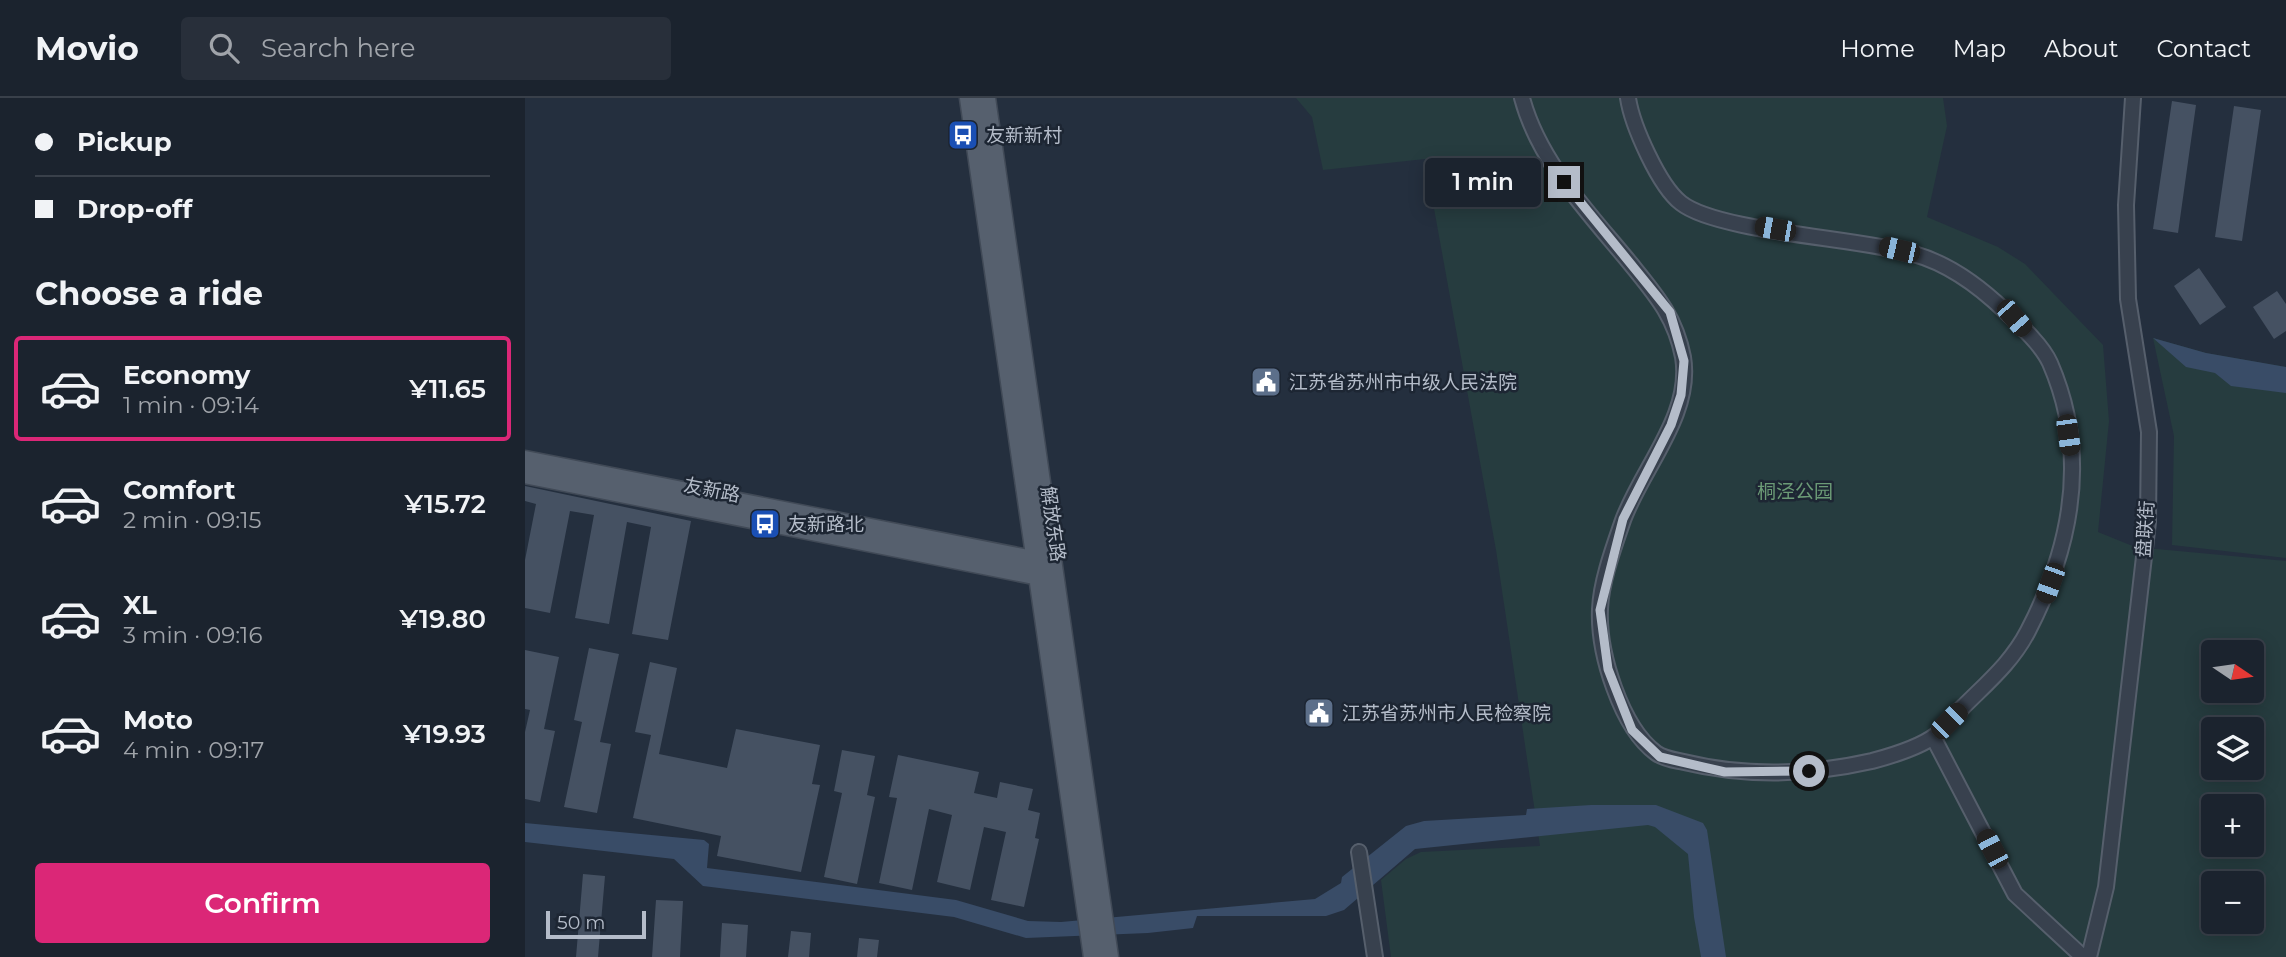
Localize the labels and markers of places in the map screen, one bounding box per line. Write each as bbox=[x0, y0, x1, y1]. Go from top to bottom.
bus stop icon: 友新新村 bbox=[946, 118, 980, 152]
place label: 友新新村 bbox=[986, 124, 1062, 147]
public building icon: 江苏省苏州市中级人民法院 bbox=[1249, 365, 1283, 399]
place label: 江苏省苏州市中级人民法院 bbox=[1289, 371, 1517, 394]
bus stop icon: 友新路北 bbox=[748, 507, 782, 541]
place label: 友新路北 bbox=[788, 513, 864, 536]
public building icon: 江苏省苏州市人民检察院 bbox=[1302, 696, 1336, 730]
place label: 江苏省苏州市人民检察院 bbox=[1342, 702, 1551, 725]

